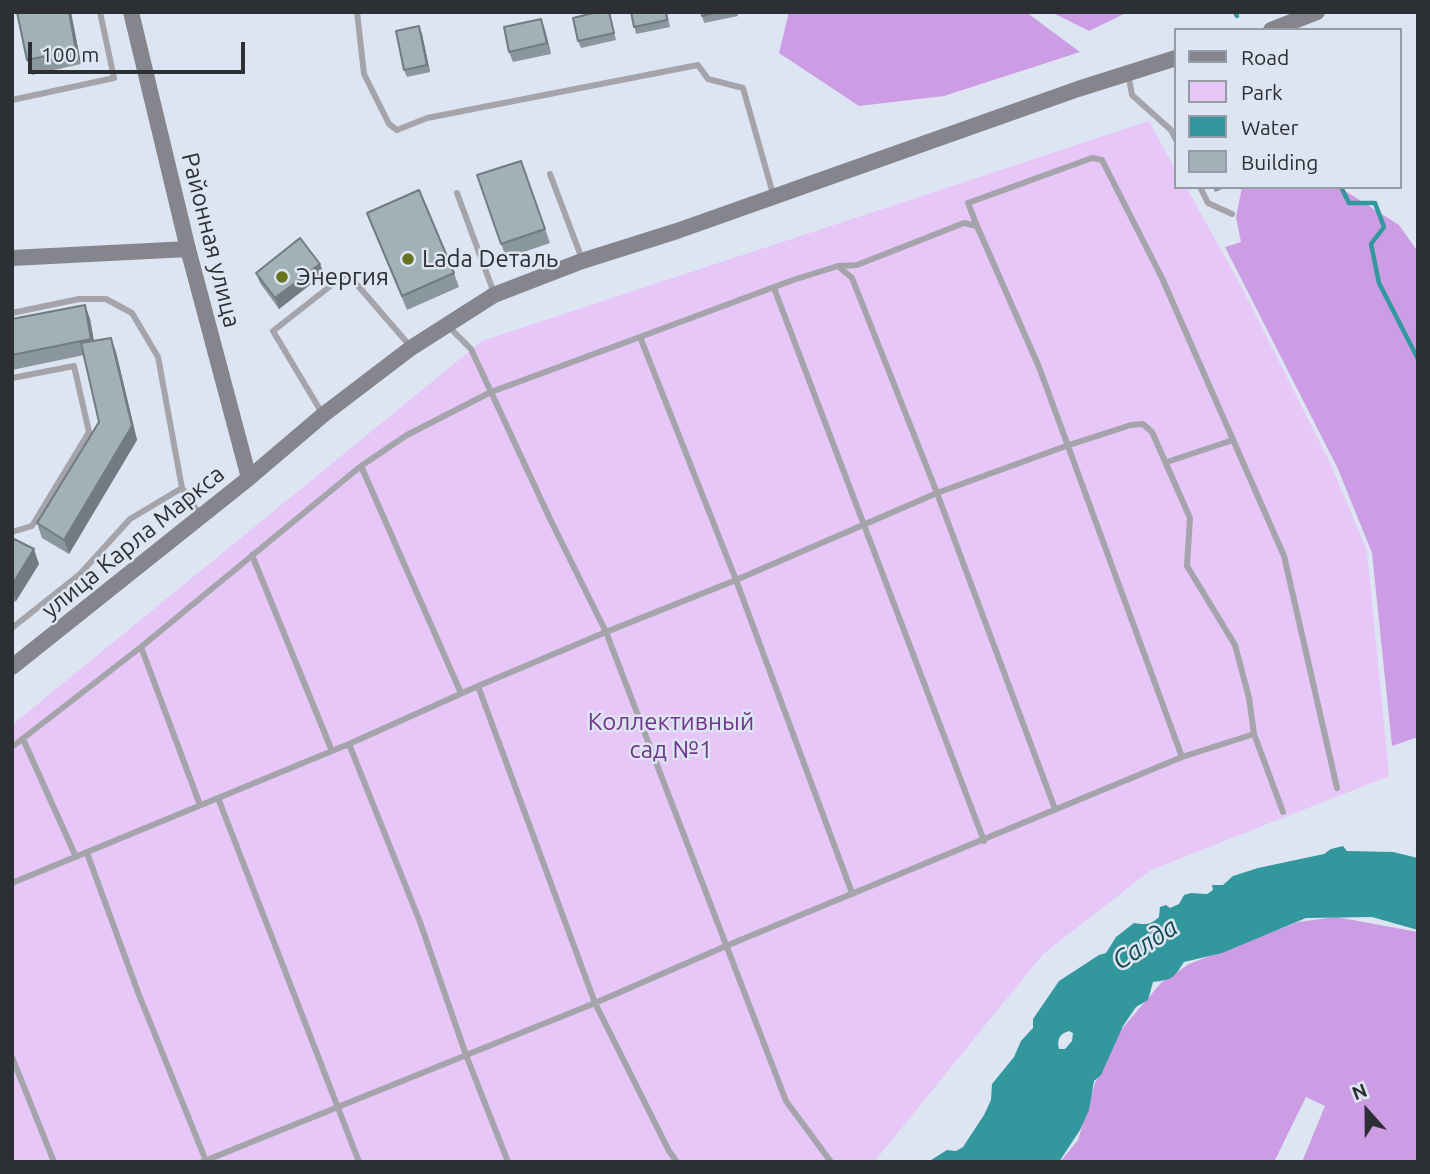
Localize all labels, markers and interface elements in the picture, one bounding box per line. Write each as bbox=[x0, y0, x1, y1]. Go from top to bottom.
scale bar bbox=[32, 28, 248, 72]
legend bbox=[1174, 28, 1402, 189]
text: 100 m bbox=[41, 42, 99, 66]
text: Road bbox=[1241, 45, 1289, 69]
text: Park bbox=[1241, 80, 1283, 104]
text: Water bbox=[1241, 115, 1299, 139]
street label: Районная улица bbox=[175, 150, 247, 330]
text: Building bbox=[1241, 150, 1318, 174]
place label: Lada Dеталь bbox=[422, 245, 558, 273]
marker: Lada Dеталь bbox=[400, 251, 416, 267]
place label: Энергия bbox=[296, 263, 389, 291]
marker: Энергия bbox=[274, 269, 290, 285]
street label: улица Карла Маркса bbox=[36, 459, 230, 625]
park label: Коллективный сад №1 bbox=[588, 708, 754, 764]
water label: Салда bbox=[1106, 911, 1184, 977]
north arrow bbox=[1332, 1076, 1402, 1146]
text: N bbox=[1349, 1079, 1370, 1104]

